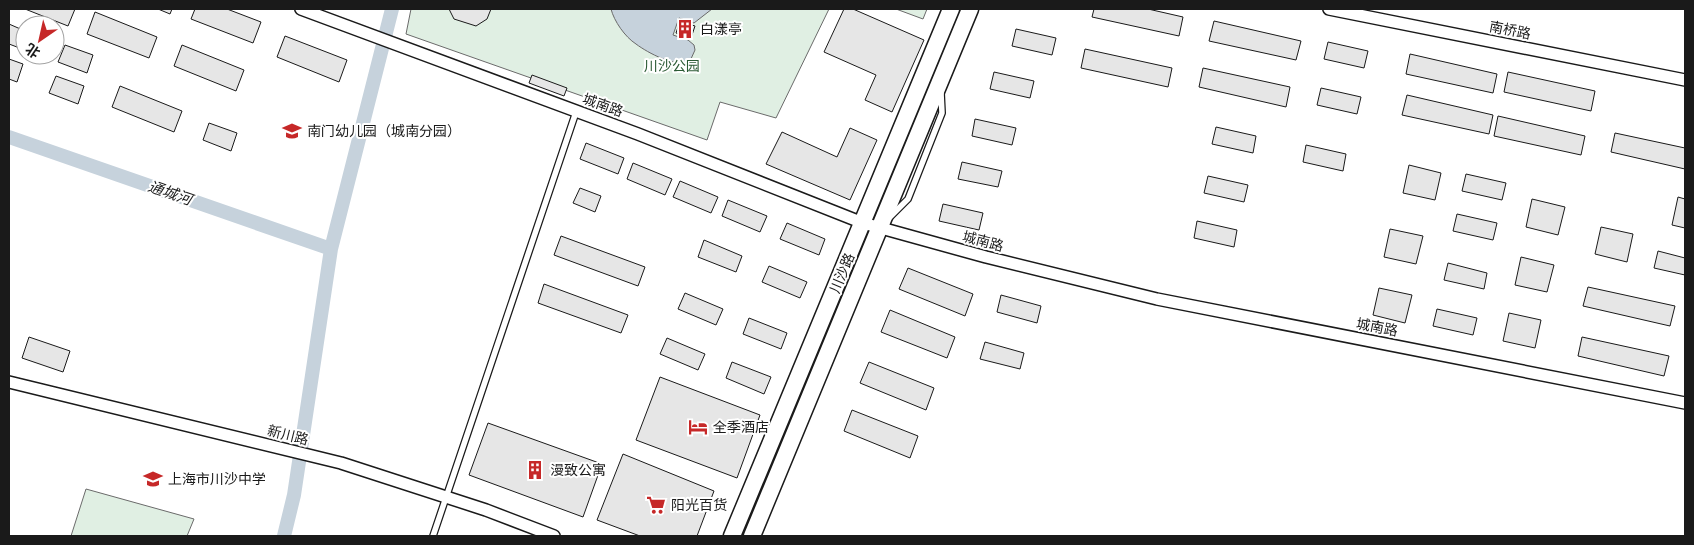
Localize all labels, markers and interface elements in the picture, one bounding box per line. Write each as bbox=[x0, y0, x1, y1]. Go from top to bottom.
north arrow bbox=[15, 15, 65, 65]
building icon: 白漾亭 bbox=[674, 18, 696, 40]
street label: 南桥路 bbox=[1488, 18, 1532, 42]
place label: 白漾亭 bbox=[700, 21, 742, 37]
text: 北 bbox=[22, 40, 43, 61]
park label: 川沙公园 bbox=[644, 58, 700, 74]
street label: 城南路 bbox=[581, 90, 625, 120]
school or university icon: 南门幼儿园（城南分园） bbox=[281, 120, 303, 142]
place label: 南门幼儿园（城南分园） bbox=[307, 123, 461, 139]
water label: 通城河 bbox=[146, 177, 197, 210]
street label: 城南路 bbox=[961, 228, 1005, 254]
street label: 川沙路 bbox=[826, 251, 858, 295]
street label: 城南路 bbox=[1355, 315, 1399, 339]
hotel icon: 全季酒店 bbox=[687, 416, 709, 438]
place label: 全季酒店 bbox=[713, 419, 769, 435]
street label: 新川路 bbox=[266, 422, 310, 448]
building icon: 漫致公寓 bbox=[524, 459, 546, 481]
place label: 漫致公寓 bbox=[550, 462, 606, 478]
school or university icon: 上海市川沙中学 bbox=[142, 468, 164, 490]
place label: 上海市川沙中学 bbox=[168, 471, 266, 487]
supermarket icon: 阳光百货 bbox=[645, 494, 667, 516]
place label: 阳光百货 bbox=[671, 497, 727, 513]

